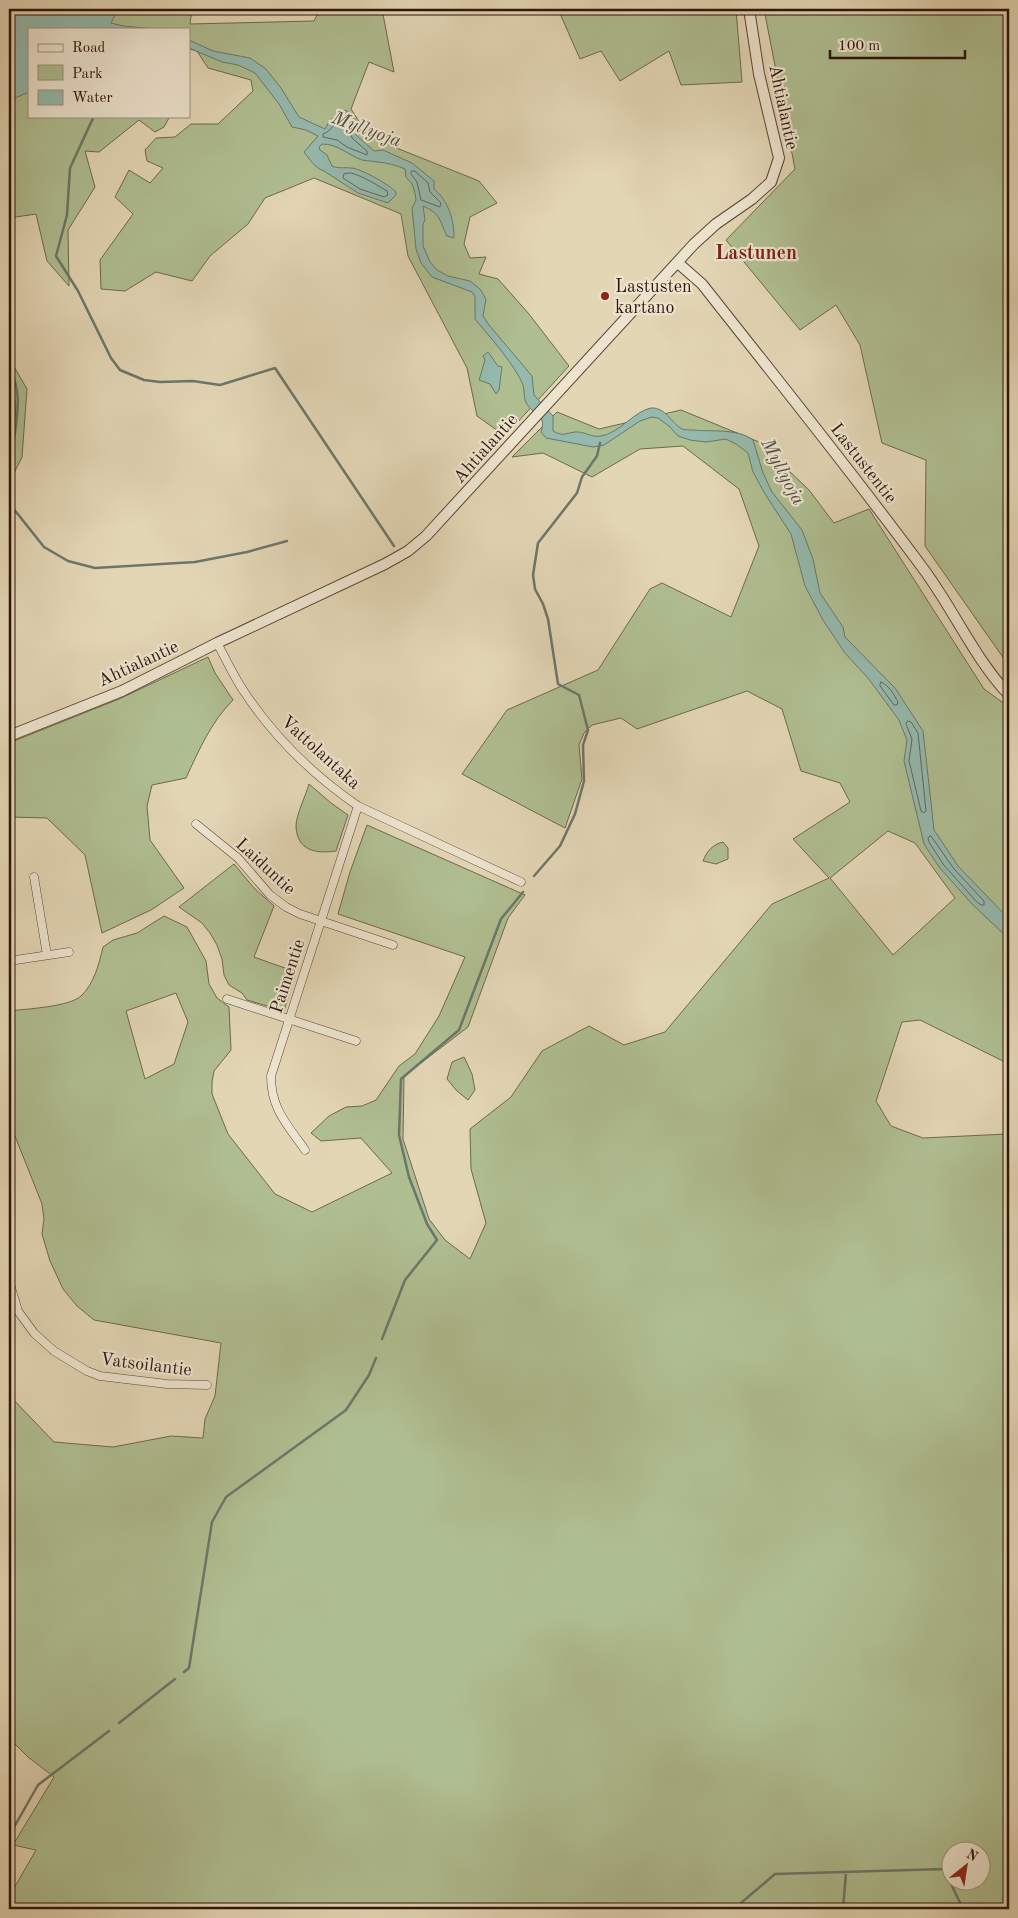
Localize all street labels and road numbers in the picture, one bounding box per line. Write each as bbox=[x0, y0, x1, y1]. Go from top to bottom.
street label: Ahtialantie bbox=[765, 63, 801, 151]
street label: Ahtialantie bbox=[450, 411, 521, 487]
street label: Lastustentie bbox=[826, 420, 900, 507]
street label: Ahtialantie bbox=[95, 637, 181, 690]
street label: Vattolantaka bbox=[277, 713, 364, 793]
street label: Laiduntie bbox=[232, 835, 299, 899]
street label: Paimentie bbox=[268, 937, 308, 1016]
street label: Vatsoilantie bbox=[99, 1350, 193, 1380]

